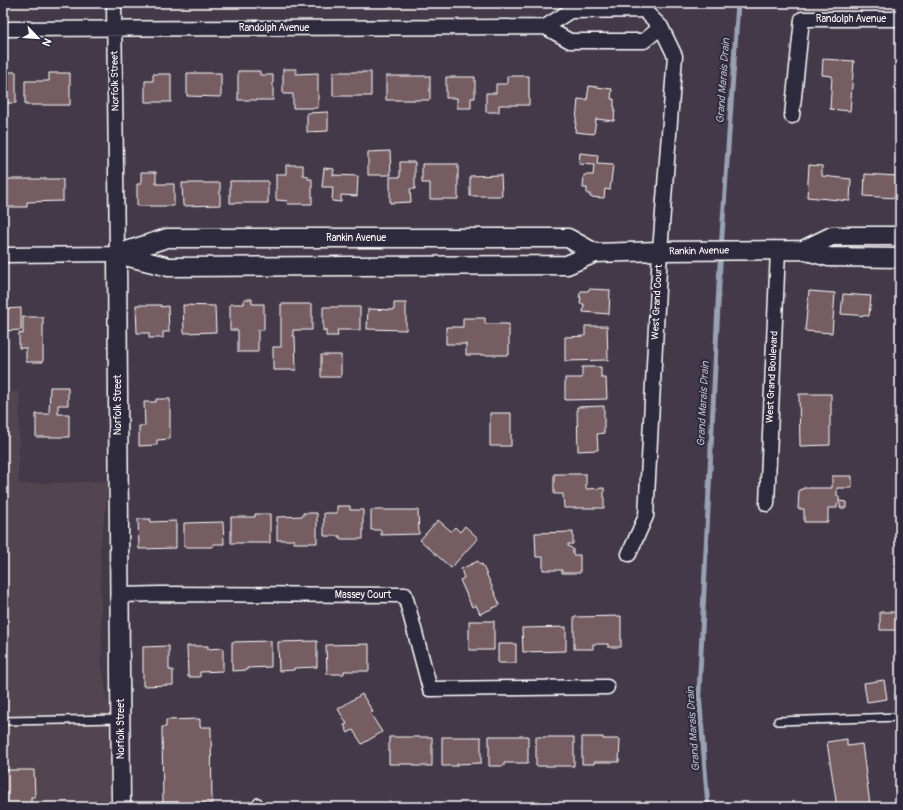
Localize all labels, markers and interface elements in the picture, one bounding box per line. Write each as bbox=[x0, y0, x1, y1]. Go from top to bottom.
street label: Randolph Avenue bbox=[816, 13, 886, 25]
north arrow bbox=[18, 18, 58, 58]
street label: Randolph Avenue bbox=[239, 22, 309, 34]
text: N bbox=[39, 36, 54, 49]
water label: Grand Marais Drain bbox=[714, 37, 733, 124]
street label: Norfolk Street bbox=[108, 50, 122, 111]
street label: Rankin Avenue bbox=[326, 232, 386, 244]
street label: Rankin Avenue bbox=[669, 244, 729, 258]
street label: West Grand Court bbox=[649, 263, 665, 340]
street label: West Grand Boulevard bbox=[764, 331, 780, 423]
water label: Grand Marais Drain bbox=[694, 360, 712, 447]
street label: Norfolk Street bbox=[112, 374, 124, 435]
street label: Massey Court bbox=[335, 589, 392, 601]
water label: Grand Marais Drain bbox=[683, 685, 702, 772]
street label: Norfolk Street bbox=[115, 698, 127, 759]

